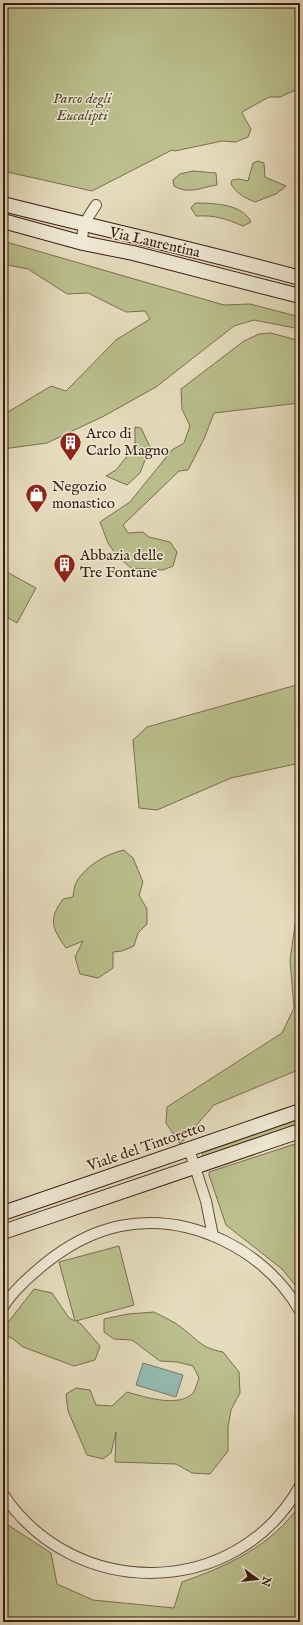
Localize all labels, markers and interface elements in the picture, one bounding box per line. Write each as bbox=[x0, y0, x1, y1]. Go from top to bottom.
park label: Parco degli Eucalipti bbox=[53, 89, 113, 125]
street label: Via Laurentina bbox=[107, 223, 203, 262]
place label: Arco di Carlo Magno bbox=[85, 424, 169, 460]
building icon: Arco di Carlo Magno bbox=[58, 429, 84, 462]
place label: Negozio monastico bbox=[52, 477, 115, 513]
shop icon: Negozio monastico bbox=[24, 482, 50, 515]
place label: Abbazia delle Tre Fontane bbox=[79, 546, 163, 582]
building icon: Abbazia delle Tre Fontane bbox=[52, 551, 78, 584]
street label: Viale del Tintoretto bbox=[84, 1117, 208, 1176]
north arrow bbox=[237, 1559, 277, 1599]
text: N bbox=[258, 1574, 274, 1588]

